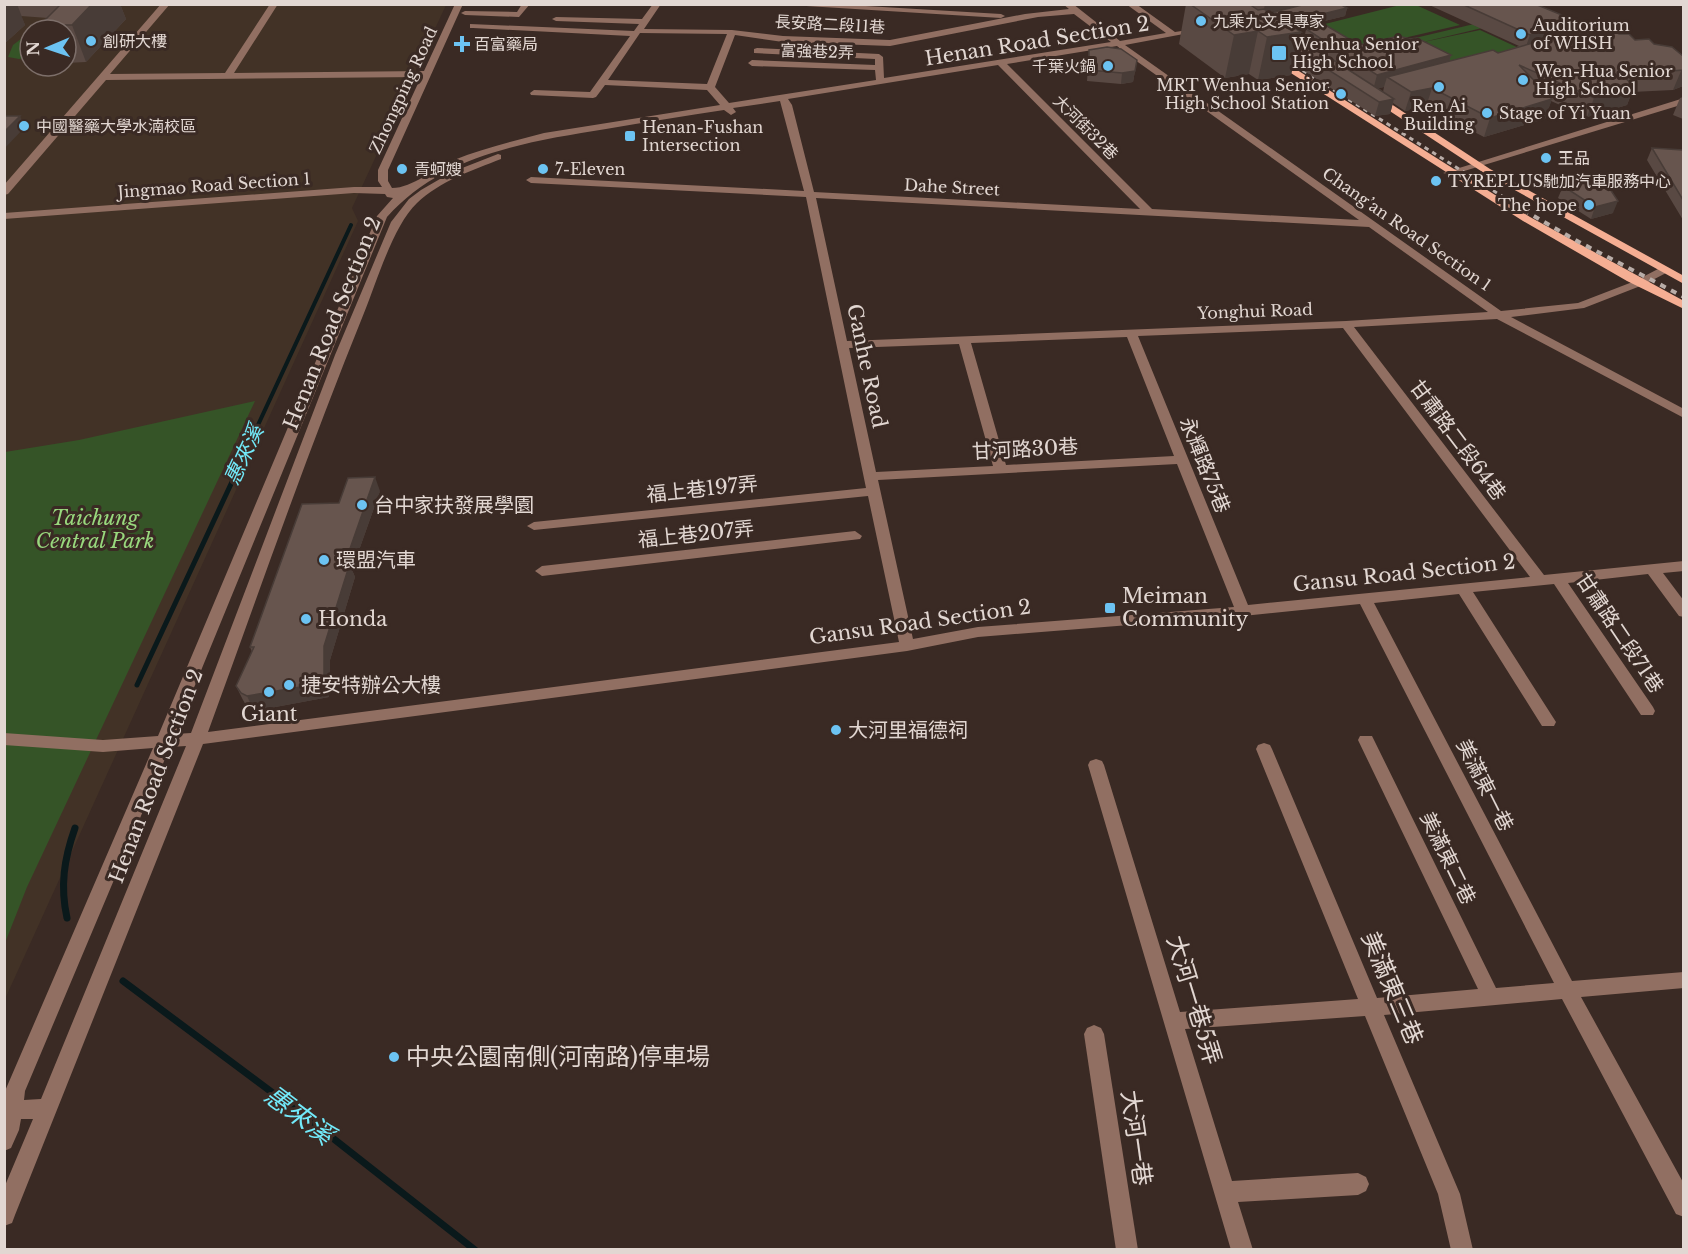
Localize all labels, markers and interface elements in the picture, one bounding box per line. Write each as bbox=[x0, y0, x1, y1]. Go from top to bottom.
street label: 長安路二段11巷 bbox=[774, 11, 886, 37]
street label: Henan Road Section 2 bbox=[923, 11, 1151, 71]
place label: 九乘九文具專家 bbox=[1213, 11, 1325, 31]
marker: 九乘九文具專家 bbox=[1194, 14, 1208, 28]
place label: Auditorium of WHSH bbox=[1532, 15, 1630, 53]
north arrow bbox=[18, 18, 78, 78]
street label: Zhongping Road bbox=[365, 23, 441, 157]
marker: Auditorium of WHSH bbox=[1514, 27, 1528, 41]
place label: 創研大樓 bbox=[103, 31, 167, 51]
marker: 創研大樓 bbox=[84, 34, 98, 48]
place label: 百富藥局 bbox=[474, 34, 538, 54]
place label: Wenhua Senior High School bbox=[1291, 34, 1419, 72]
marker: 百富藥局 bbox=[455, 37, 469, 51]
street label: 富強巷2弄 bbox=[780, 40, 854, 62]
text: N bbox=[23, 41, 43, 56]
marker: Wenhua Senior High School bbox=[1270, 44, 1288, 62]
place label: 千葉火鍋 bbox=[1032, 56, 1096, 76]
marker: 千葉火鍋 bbox=[1101, 59, 1115, 73]
place label: Wen-Hua Senior High School bbox=[1534, 61, 1673, 99]
marker: Wen-Hua Senior High School bbox=[1516, 73, 1530, 87]
place label: MRT Wenhua Senior High School Station bbox=[1156, 75, 1329, 113]
marker: Ren Ai Building bbox=[1432, 80, 1446, 94]
marker: MRT Wenhua Senior High School Station bbox=[1334, 87, 1348, 101]
street label: 大河街32巷 bbox=[1049, 90, 1123, 164]
place label: Ren Ai Building bbox=[1404, 96, 1475, 134]
place label: Stage of Yi Yuan bbox=[1499, 103, 1631, 123]
marker: Stage of Yi Yuan bbox=[1480, 106, 1494, 120]
place label: 中國醫藥大學水湳校區 bbox=[36, 116, 196, 136]
place label: Henan-Fushan Intersection bbox=[642, 117, 763, 155]
marker: 中國醫藥大學水湳校區 bbox=[17, 119, 31, 133]
marker: Henan-Fushan Intersection bbox=[623, 129, 637, 143]
place label: 王品 bbox=[1558, 148, 1590, 168]
marker: 王品 bbox=[1539, 151, 1553, 165]
place label: 青蚵嫂 bbox=[414, 159, 462, 179]
place label: 7-Eleven bbox=[555, 159, 625, 179]
marker: 青蚵嫂 bbox=[395, 162, 409, 176]
marker: 7-Eleven bbox=[536, 162, 550, 176]
street label: Chang’an Road Section 1 bbox=[1319, 163, 1495, 295]
street label: Jingmao Road Section 1 bbox=[115, 168, 311, 202]
place label: TYREPLUS馳加汽車服務中心 bbox=[1448, 171, 1671, 191]
marker: TYREPLUS馳加汽車服務中心 bbox=[1429, 174, 1443, 188]
street label: Dahe Street bbox=[904, 175, 1000, 199]
place label: The hope bbox=[1498, 195, 1577, 215]
marker: The hope bbox=[1582, 198, 1596, 212]
street label: Henan Road Section 2 bbox=[278, 213, 386, 433]
street label: Yonghui Road bbox=[1196, 299, 1313, 323]
street label: Ganhe Road bbox=[842, 302, 892, 430]
street label: 甘肅路二段64巷 bbox=[1405, 375, 1511, 505]
street label: 永輝路75巷 bbox=[1175, 414, 1235, 516]
water label: 惠來溪 bbox=[219, 418, 270, 489]
street label: 甘河路30巷 bbox=[971, 434, 1079, 464]
street label: 福上巷197弄 bbox=[645, 471, 759, 507]
place label: 台中家扶發展學園 bbox=[374, 493, 534, 517]
marker: 台中家扶發展學園 bbox=[355, 498, 369, 512]
park label: Taichung Central Park bbox=[36, 506, 154, 553]
street label: 福上巷207弄 bbox=[637, 516, 755, 552]
place label: 環盟汽車 bbox=[336, 548, 416, 572]
street label: Gansu Road Section 2 bbox=[1291, 549, 1517, 597]
marker: 環盟汽車 bbox=[317, 553, 331, 567]
street label: 甘肅路二段71巷 bbox=[1571, 569, 1669, 697]
place label: Meiman Community bbox=[1122, 584, 1249, 631]
street label: Gansu Road Section 2 bbox=[808, 595, 1032, 649]
marker: Meiman Community bbox=[1103, 601, 1117, 615]
place label: Honda bbox=[318, 607, 388, 631]
marker: Honda bbox=[299, 612, 313, 626]
street label: Henan Road Section 2 bbox=[104, 666, 208, 886]
place label: 捷安特辦公大樓 bbox=[301, 673, 441, 697]
marker: 捷安特辦公大樓 bbox=[282, 678, 296, 692]
marker: Giant bbox=[262, 685, 276, 699]
place label: Giant bbox=[241, 702, 298, 726]
place label: 大河里福德祠 bbox=[848, 718, 968, 742]
marker: 大河里福德祠 bbox=[829, 723, 843, 737]
street label: 美滿東一巷 bbox=[1452, 735, 1518, 835]
street label: 美滿東二巷 bbox=[1415, 808, 1481, 908]
street label: 美滿東三巷 bbox=[1356, 927, 1429, 1049]
street label: 大河一巷5弄 bbox=[1161, 932, 1228, 1068]
place label: 中央公園南側(河南路)停車場 bbox=[406, 1042, 710, 1071]
marker: 中央公園南側(河南路)停車場 bbox=[387, 1050, 401, 1064]
water label: 惠來溪 bbox=[258, 1079, 343, 1154]
street label: 大河一巷 bbox=[1115, 1088, 1158, 1187]

